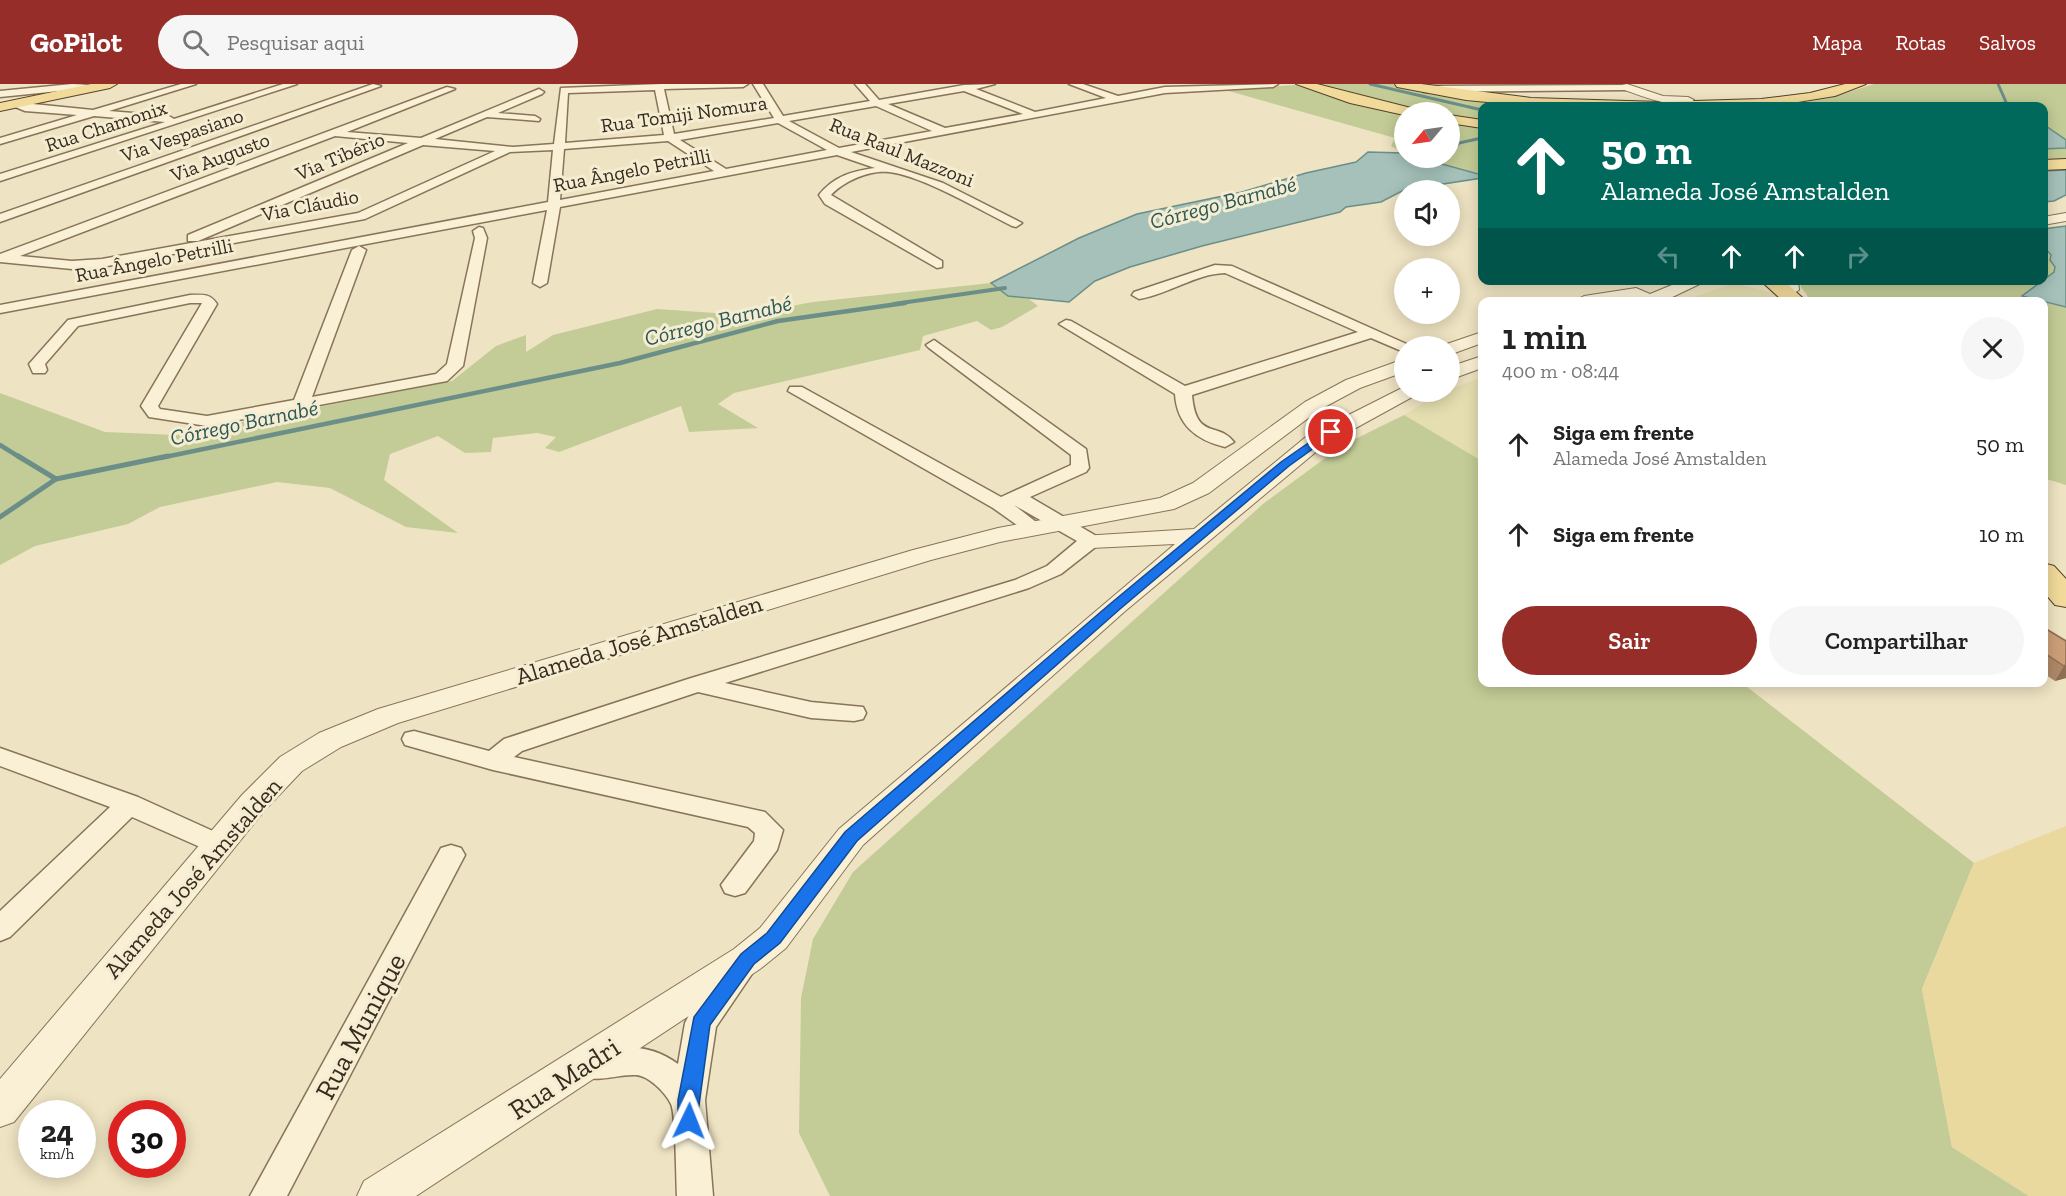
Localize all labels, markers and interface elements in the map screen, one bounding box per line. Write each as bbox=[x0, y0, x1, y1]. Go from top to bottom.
search box bbox=[158, 15, 578, 69]
text: GoPilot bbox=[30, 26, 122, 59]
icon: search bbox=[179, 26, 212, 59]
text: Pesquisar aqui bbox=[227, 29, 364, 56]
text: Mapa bbox=[1812, 30, 1862, 55]
text: Rotas bbox=[1895, 30, 1946, 55]
text: Salvos bbox=[1979, 30, 2036, 55]
street label: Rua Tomiji Nomura bbox=[599, 90, 769, 138]
street label: Rua Chamonix bbox=[42, 95, 170, 157]
north arrow bbox=[1394, 102, 1460, 168]
map controls bbox=[1394, 102, 1460, 402]
street label: Via Vespasiano bbox=[117, 103, 246, 167]
street label: Rua Raul Mazzoni bbox=[826, 112, 978, 192]
text: 50 m bbox=[1601, 124, 1692, 175]
icon: ahead bbox=[1502, 126, 1580, 204]
street label: Via Augusto bbox=[166, 127, 273, 187]
street label: Via Tibério bbox=[291, 127, 388, 186]
street label: Rua Ângelo Petrilli bbox=[551, 143, 713, 197]
water label: Córrego Barnabé bbox=[1147, 170, 1300, 235]
text: Alameda José Amstalden bbox=[1601, 175, 1889, 207]
button: sound bbox=[1394, 180, 1460, 246]
street label: Via Cláudio bbox=[258, 184, 361, 226]
street label: Rua Ângelo Petrilli bbox=[73, 233, 235, 287]
icon: left bbox=[1652, 240, 1685, 273]
icon: ahead bbox=[1715, 240, 1748, 273]
icon: ahead bbox=[1778, 240, 1811, 273]
icon: right bbox=[1841, 240, 1874, 273]
button: + bbox=[1394, 258, 1460, 324]
water label: Córrego Barnabé bbox=[642, 289, 795, 352]
text: 1 min bbox=[1502, 315, 1587, 358]
button: close bbox=[1961, 317, 2024, 380]
button: − bbox=[1394, 336, 1460, 402]
text: 400 m · 08:44 bbox=[1502, 359, 1619, 383]
water label: Córrego Barnabé bbox=[168, 394, 321, 451]
pin bbox=[1305, 406, 1356, 457]
icon: arrive bbox=[1314, 415, 1347, 448]
text: Siga em frente bbox=[1553, 419, 1694, 446]
icon: ahead bbox=[1502, 428, 1535, 461]
text: 50 m bbox=[1976, 431, 2024, 458]
text: Alameda José Amstalden bbox=[1553, 446, 1767, 470]
icon: ahead bbox=[1502, 518, 1535, 551]
text: Siga em frente bbox=[1553, 521, 1694, 548]
text: 10 m bbox=[1979, 521, 2024, 548]
street label: Alameda José Amstalden bbox=[512, 588, 766, 691]
button: Sair bbox=[1502, 606, 1757, 675]
button: Compartilhar bbox=[1769, 606, 2024, 675]
street label: Alameda José Amstalden bbox=[98, 771, 288, 984]
street label: Rua Munique bbox=[308, 948, 413, 1105]
street label: Rua Madri bbox=[503, 1030, 626, 1127]
position arrow bbox=[657, 1089, 721, 1153]
speed limit sign: 30 bbox=[108, 1100, 186, 1178]
text: 24 bbox=[40, 1114, 74, 1150]
text: km/h bbox=[40, 1145, 74, 1163]

